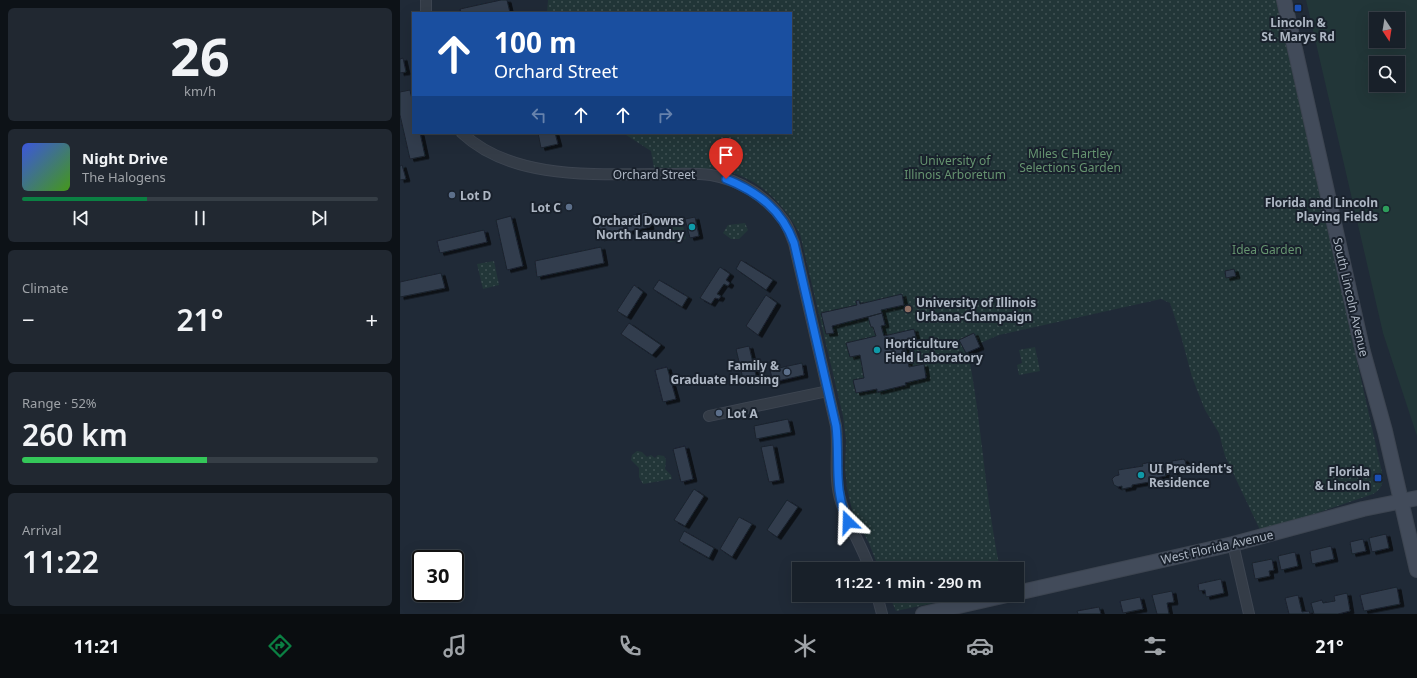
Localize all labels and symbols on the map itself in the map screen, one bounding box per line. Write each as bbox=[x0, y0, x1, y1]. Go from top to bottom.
marker: Lincoln & St. Marys Rd bbox=[1293, 3, 1303, 13]
north arrow bbox=[1369, 12, 1405, 48]
place label: Lincoln & St. Marys Rd bbox=[1261, 14, 1335, 45]
pin bbox=[709, 138, 743, 179]
park label: Miles C Hartley Selections Garden bbox=[1019, 145, 1121, 176]
park label: University of Illinois Arboretum bbox=[904, 152, 1006, 183]
street label: Orchard Street bbox=[613, 166, 696, 183]
place label: Lot D bbox=[460, 187, 492, 204]
marker: Lot D bbox=[447, 190, 457, 200]
place label: Florida and Lincoln Playing Fields bbox=[1265, 194, 1378, 225]
place label: Lot C bbox=[531, 199, 561, 216]
marker: Lot C bbox=[564, 202, 574, 212]
marker: Florida and Lincoln Playing Fields bbox=[1381, 204, 1391, 214]
place label: Orchard Downs North Laundry bbox=[592, 212, 684, 243]
marker: Orchard Downs North Laundry bbox=[687, 222, 697, 232]
street label: South Lincoln Avenue bbox=[1329, 236, 1373, 358]
park label: Idea Garden bbox=[1232, 241, 1302, 258]
place label: University of Illinois Urbana-Champaign bbox=[916, 294, 1036, 325]
marker: University of Illinois Urbana-Champaign bbox=[903, 304, 913, 314]
place label: Horticulture Field Laboratory bbox=[885, 335, 983, 366]
marker: Horticulture Field Laboratory bbox=[872, 345, 882, 355]
place label: Family & Graduate Housing bbox=[670, 357, 779, 388]
marker: Family & Graduate Housing bbox=[782, 367, 792, 377]
place label: Lot A bbox=[727, 405, 759, 422]
marker: Lot A bbox=[714, 408, 724, 418]
place label: UI President's Residence bbox=[1149, 460, 1232, 491]
place label: Florida & Lincoln bbox=[1315, 463, 1370, 494]
marker: UI President's Residence bbox=[1136, 470, 1146, 480]
marker: Florida & Lincoln bbox=[1373, 473, 1383, 483]
position arrow bbox=[827, 501, 869, 543]
street label: West Florida Avenue bbox=[1159, 526, 1275, 568]
speed limit sign: 30 bbox=[412, 550, 464, 602]

